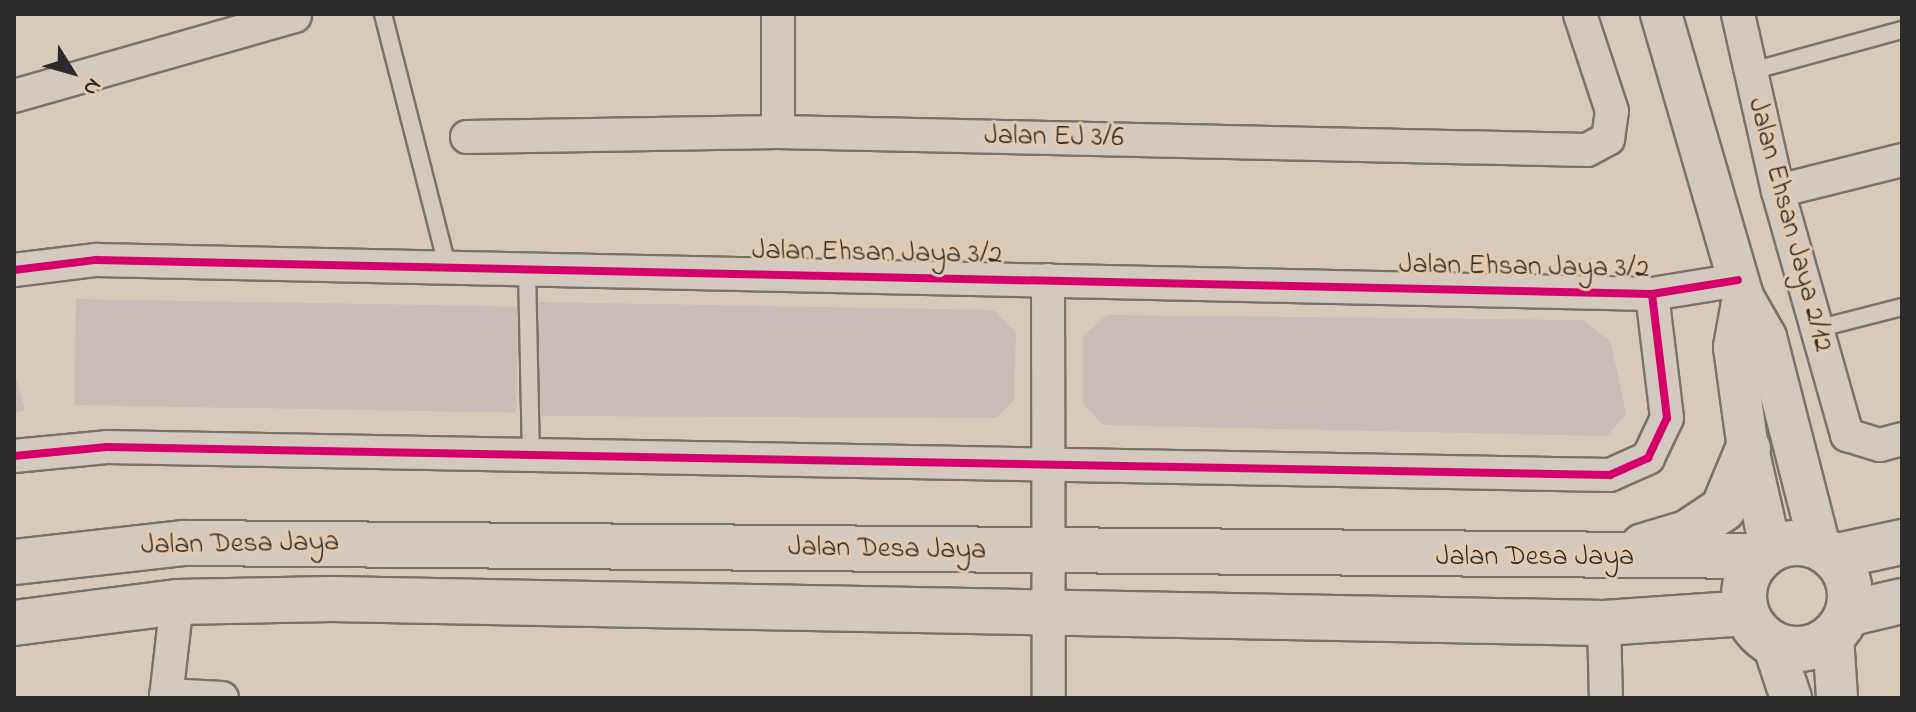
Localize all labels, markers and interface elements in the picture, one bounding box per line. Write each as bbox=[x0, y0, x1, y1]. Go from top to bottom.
north arrow bbox=[32, 32, 112, 112]
text: N bbox=[74, 71, 108, 102]
street label: Jalan Ehsan Jaya 2/12 bbox=[1739, 94, 1839, 356]
street label: Jalan EJ 3/6 bbox=[984, 120, 1124, 156]
street label: Jalan Ehsan Jaya 3/2 bbox=[751, 235, 1003, 273]
street label: Jalan Ehsan Jaya 3/2 bbox=[1398, 249, 1650, 287]
street label: Jalan Desa Jaya bbox=[141, 526, 339, 564]
street label: Jalan Desa Jaya bbox=[788, 531, 986, 569]
street label: Jalan Desa Jaya bbox=[1436, 541, 1634, 575]

